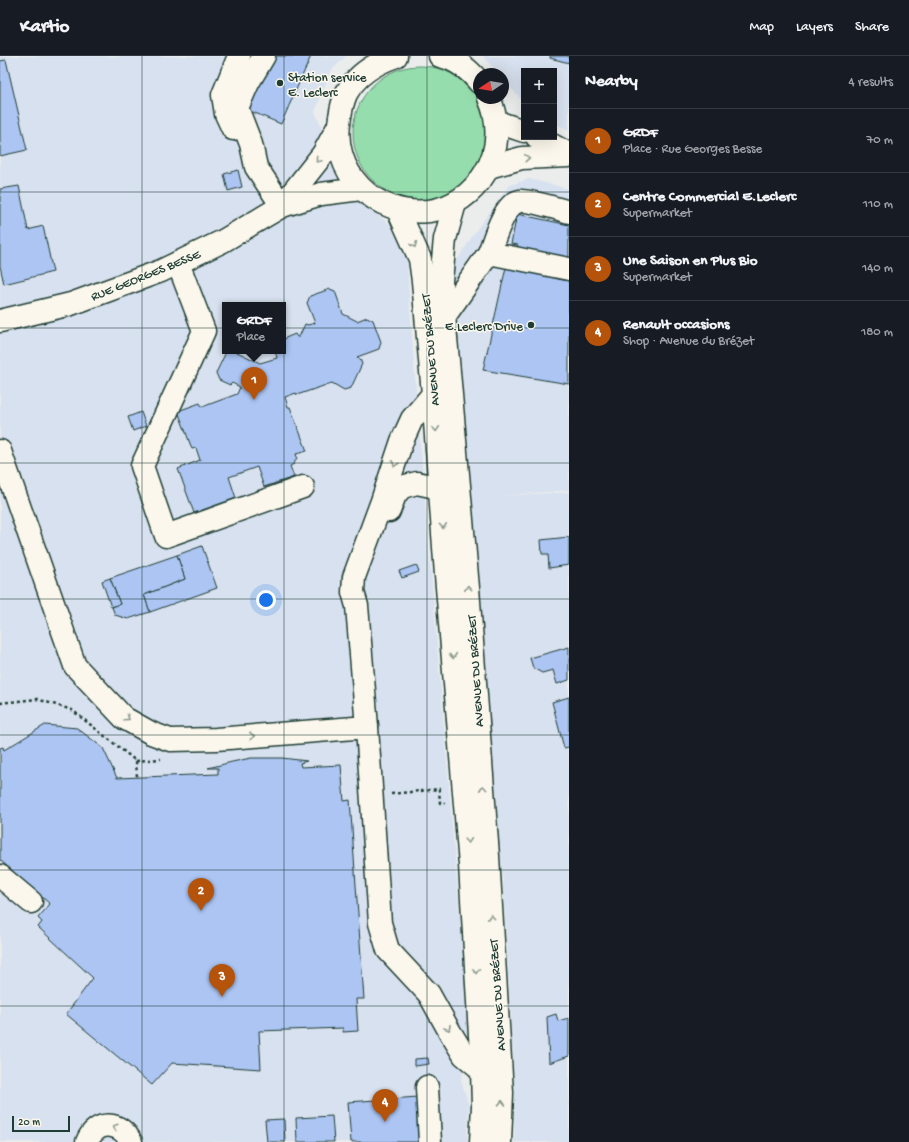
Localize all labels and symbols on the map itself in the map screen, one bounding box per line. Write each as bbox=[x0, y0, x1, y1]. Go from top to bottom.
north arrow bbox=[473, 68, 509, 104]
place label: Station service E. Leclerc bbox=[288, 71, 367, 101]
marker: Station service E. Leclerc bbox=[275, 78, 285, 88]
one-way arrow bbox=[524, 153, 530, 162]
one-way arrow bbox=[316, 155, 323, 163]
one-way arrow bbox=[409, 241, 417, 249]
street label: RUE GEORGES BESSE bbox=[89, 247, 204, 305]
street label: AVENUE DU BRÉZET bbox=[418, 292, 444, 406]
place label: E.Leclerc Drive bbox=[445, 320, 523, 335]
marker: E.Leclerc Drive bbox=[526, 320, 536, 330]
pin: 1 bbox=[241, 367, 267, 400]
one-way arrow bbox=[431, 426, 440, 432]
one-way arrow bbox=[391, 460, 399, 467]
one-way arrow bbox=[438, 523, 447, 530]
one-way arrow bbox=[463, 585, 472, 591]
your location bbox=[256, 590, 276, 610]
street label: AVENUE DU BRÉZET bbox=[464, 613, 488, 727]
one-way arrow bbox=[448, 653, 457, 659]
one-way arrow bbox=[123, 714, 130, 721]
one-way arrow bbox=[249, 732, 255, 741]
one-way arrow bbox=[478, 785, 487, 791]
one-way arrow bbox=[463, 838, 472, 845]
pin: 2 bbox=[188, 878, 214, 911]
one-way arrow bbox=[487, 914, 496, 920]
street label: AVENUE DU BRÉZET bbox=[486, 937, 510, 1051]
pin: 3 bbox=[209, 964, 235, 997]
one-way arrow bbox=[472, 968, 480, 974]
one-way arrow bbox=[443, 1024, 450, 1031]
pin: 4 bbox=[372, 1089, 398, 1122]
one-way arrow bbox=[498, 1100, 506, 1106]
scale bar bbox=[12, 1114, 70, 1133]
one-way arrow bbox=[112, 1123, 119, 1132]

